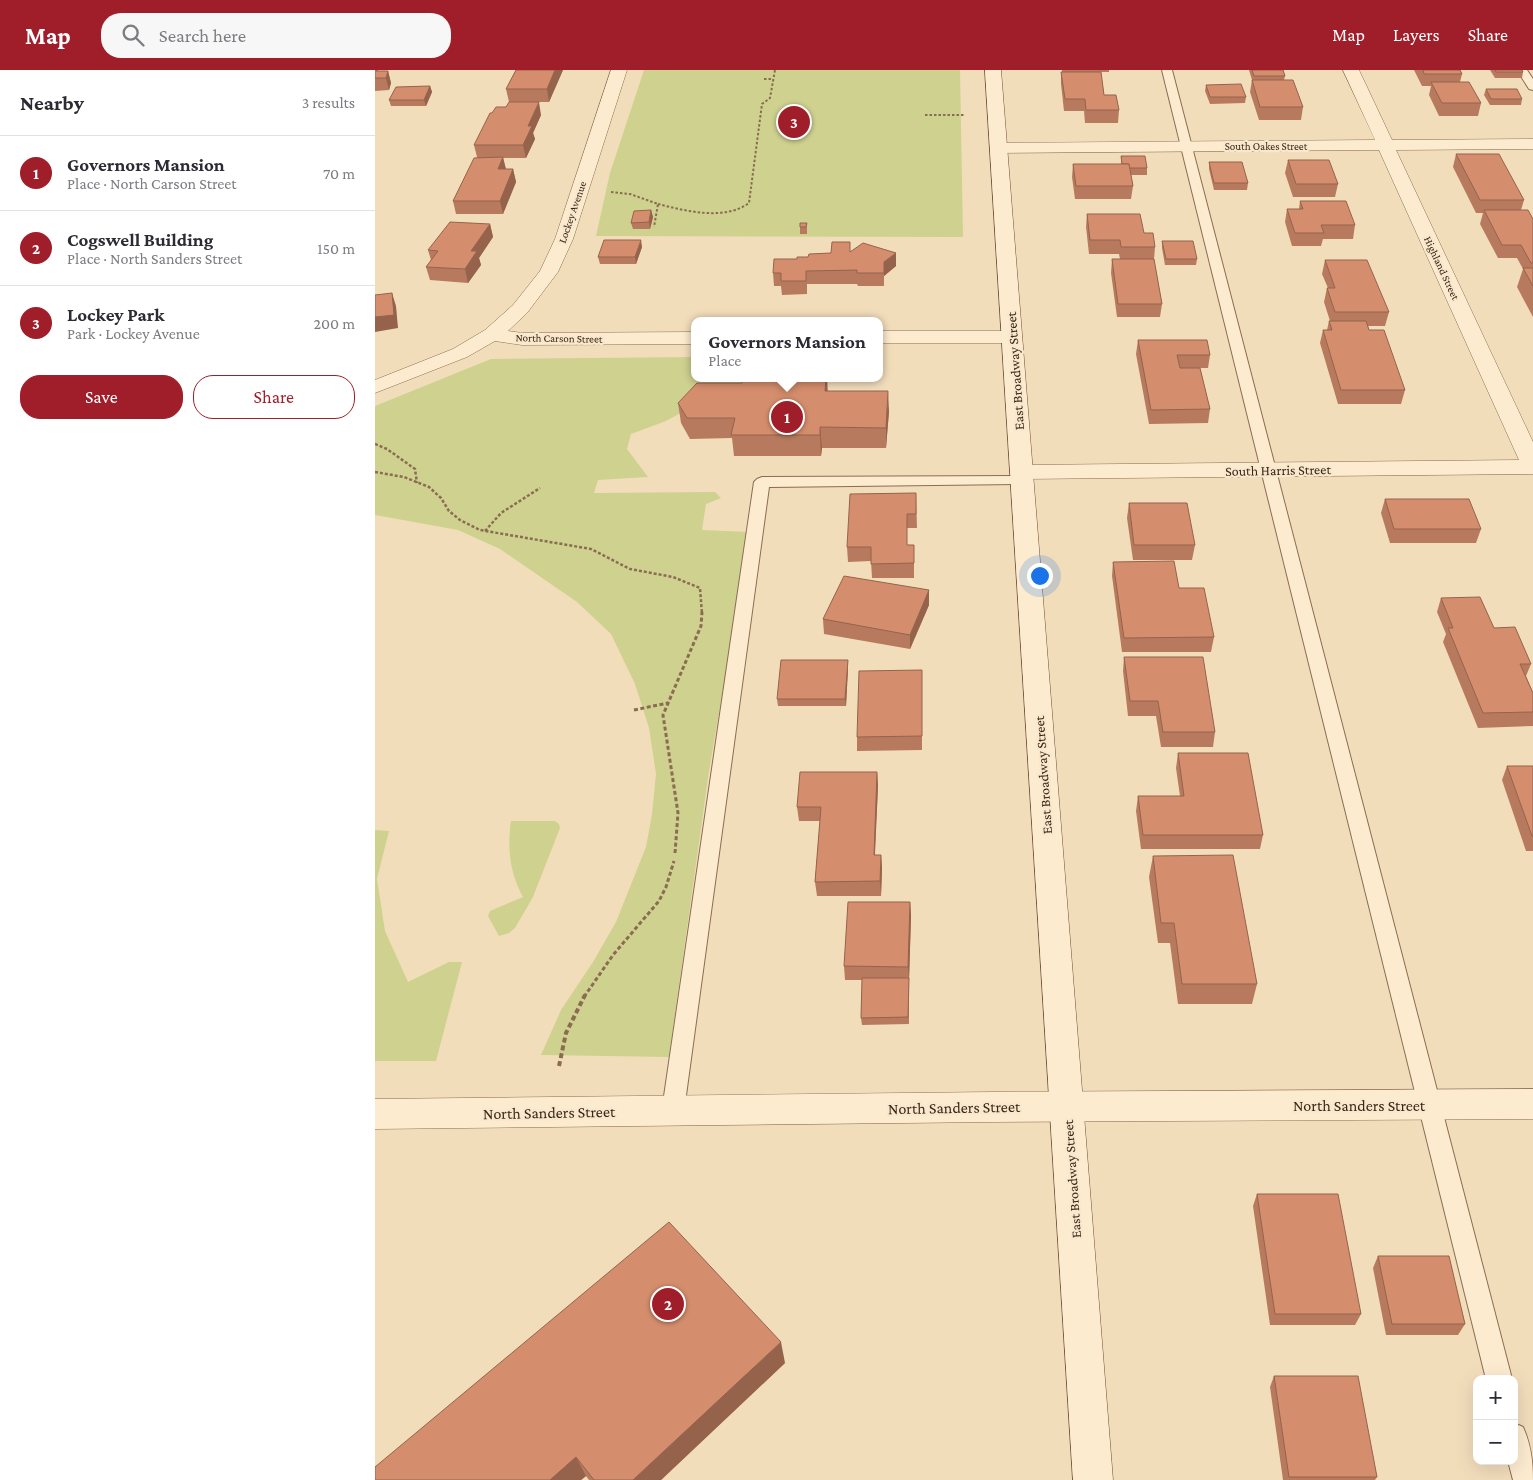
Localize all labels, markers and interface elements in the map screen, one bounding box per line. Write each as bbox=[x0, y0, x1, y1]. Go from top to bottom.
search box bbox=[101, 13, 451, 58]
icon: search bbox=[119, 21, 147, 49]
text: Map bbox=[25, 22, 71, 49]
text: Search here bbox=[159, 25, 246, 46]
text: Map bbox=[1332, 25, 1365, 45]
text: Layers bbox=[1393, 25, 1440, 45]
text: Share bbox=[1468, 25, 1508, 45]
text: Nearby bbox=[20, 91, 84, 115]
text: 3 results bbox=[302, 94, 355, 111]
pin: 3 bbox=[778, 103, 810, 141]
street label: South Oakes Street bbox=[1225, 140, 1308, 152]
text: Governors Mansion bbox=[67, 154, 225, 175]
text: 1 bbox=[33, 165, 39, 182]
text: 70 m bbox=[323, 165, 355, 182]
text: Place · North Carson Street bbox=[67, 175, 237, 192]
street label: Lockey Avenue bbox=[556, 179, 589, 245]
text: Cogswell Building bbox=[67, 229, 213, 250]
street label: Highland Street bbox=[1421, 234, 1462, 302]
text: 2 bbox=[32, 240, 40, 257]
text: 150 m bbox=[317, 240, 355, 257]
text: Place · North Sanders Street bbox=[67, 250, 242, 267]
text: Lockey Park bbox=[67, 304, 164, 325]
street label: East Broadway Street bbox=[1003, 311, 1027, 431]
text: 3 bbox=[32, 315, 40, 332]
text: 200 m bbox=[313, 315, 355, 332]
popup bbox=[691, 317, 883, 382]
text: Park · Lockey Avenue bbox=[67, 325, 200, 342]
street label: North Carson Street bbox=[515, 331, 603, 345]
text: Governors Mansion bbox=[708, 331, 866, 352]
text: Place bbox=[708, 352, 741, 369]
button: Save bbox=[20, 375, 183, 419]
button: Share bbox=[193, 375, 355, 419]
pin: 1 bbox=[771, 398, 803, 436]
street label: South Harris Street bbox=[1225, 461, 1331, 479]
your location bbox=[1027, 563, 1053, 589]
street label: East Broadway Street bbox=[1031, 715, 1055, 835]
street label: North Sanders Street bbox=[1293, 1097, 1426, 1114]
street label: North Sanders Street bbox=[888, 1098, 1021, 1117]
street label: North Sanders Street bbox=[483, 1103, 616, 1122]
street label: East Broadway Street bbox=[1060, 1119, 1084, 1239]
pin: 2 bbox=[652, 1285, 684, 1323]
map controls bbox=[1473, 1375, 1518, 1465]
button: + bbox=[1473, 1375, 1518, 1420]
button: − bbox=[1473, 1420, 1518, 1465]

